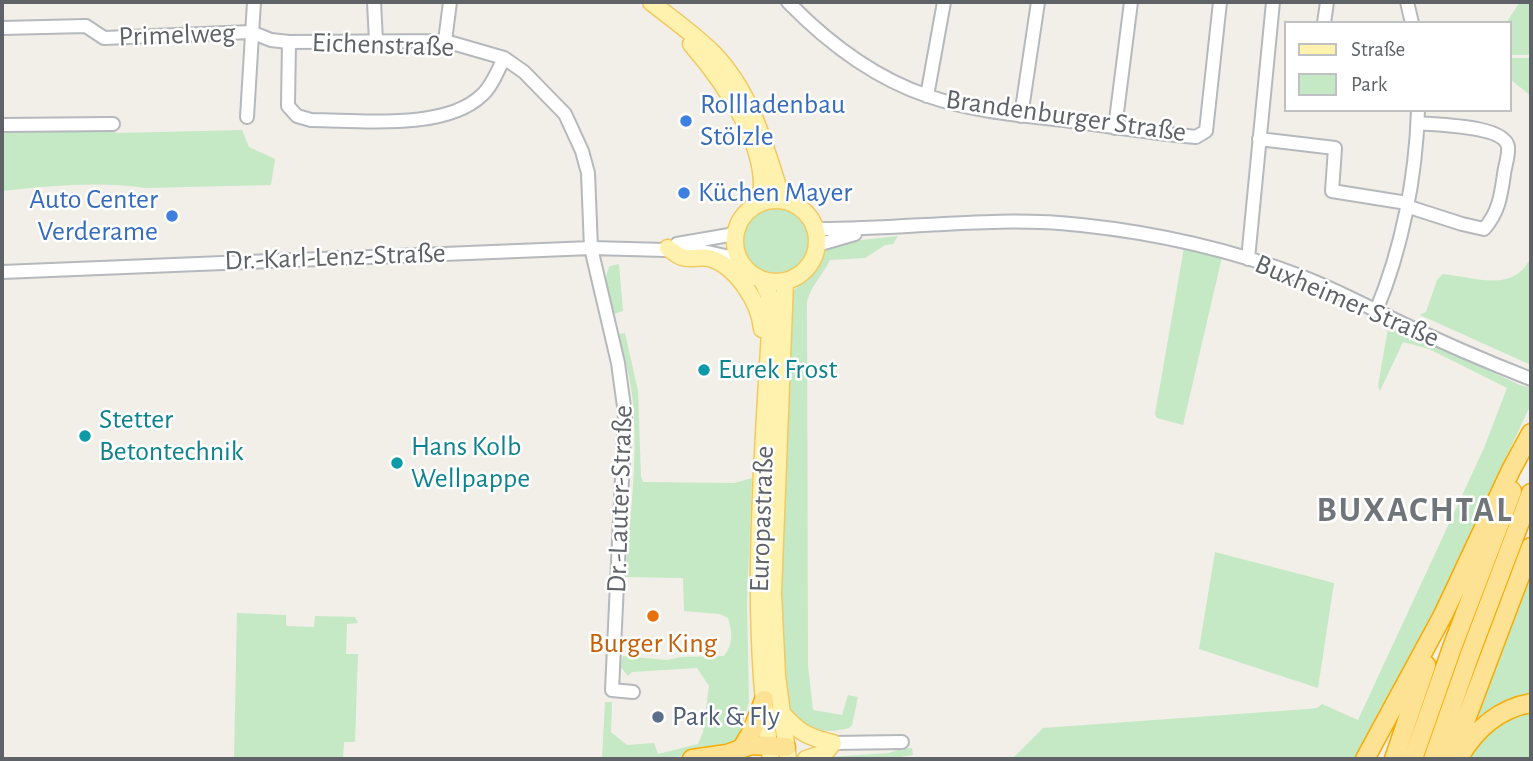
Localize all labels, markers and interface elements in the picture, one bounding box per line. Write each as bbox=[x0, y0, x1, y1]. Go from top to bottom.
street label: Primelweg bbox=[118, 16, 236, 54]
legend bbox=[1284, 21, 1512, 112]
street label: Eichenstraße bbox=[311, 26, 455, 64]
text: Straße bbox=[1351, 39, 1405, 60]
text: Park bbox=[1351, 74, 1387, 95]
street label: Brandenburger Straße bbox=[944, 82, 1188, 150]
place label: Rollladenbau Stölzle bbox=[700, 88, 845, 154]
marker: Rollladenbau Stölzle bbox=[678, 113, 694, 129]
place label: Küchen Mayer bbox=[698, 176, 852, 210]
place label: Auto Center Verderame bbox=[29, 183, 158, 249]
marker: Küchen Mayer bbox=[676, 185, 692, 201]
marker: Auto Center Verderame bbox=[164, 208, 180, 224]
street label: Dr.-Karl-Lenz-Straße bbox=[224, 236, 446, 278]
street label: Buxheimer Straße bbox=[1250, 247, 1444, 355]
place label: Eurek Frost bbox=[718, 353, 837, 387]
marker: Eurek Frost bbox=[696, 362, 712, 378]
place label: Stetter Betontechnik bbox=[99, 403, 244, 469]
street label: Dr.-Lauter-Straße bbox=[600, 404, 640, 594]
marker: Stetter Betontechnik bbox=[77, 428, 93, 444]
place label: Hans Kolb Wellpappe bbox=[411, 430, 530, 496]
street label: Europastraße bbox=[743, 445, 781, 593]
marker: Hans Kolb Wellpappe bbox=[389, 455, 405, 471]
district label: BUXACHTAL bbox=[1318, 489, 1512, 531]
marker: Burger King bbox=[645, 608, 661, 624]
place label: Burger King bbox=[589, 627, 717, 661]
place label: Park & Fly bbox=[672, 700, 780, 734]
marker: Park & Fly bbox=[650, 709, 666, 725]

